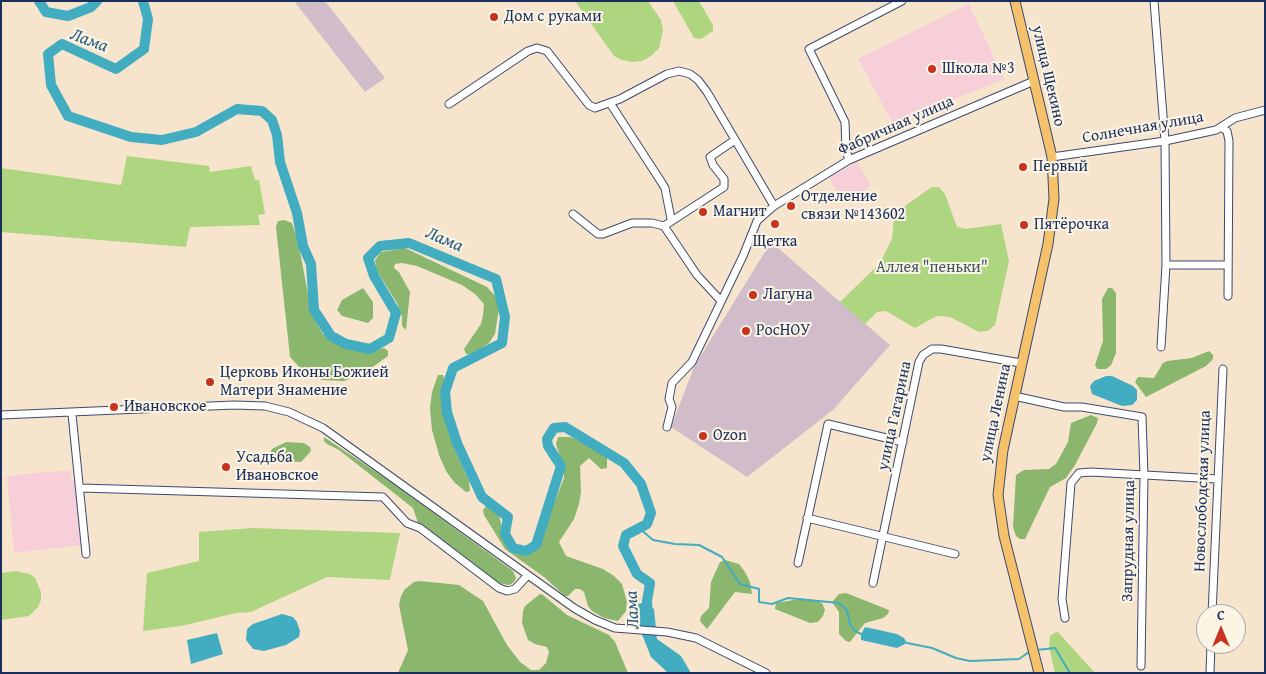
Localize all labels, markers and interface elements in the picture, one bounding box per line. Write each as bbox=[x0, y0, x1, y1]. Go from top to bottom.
place label: Дом с руками bbox=[504, 7, 602, 27]
marker: Дом с руками bbox=[488, 11, 500, 23]
water label: Лама bbox=[67, 24, 111, 58]
street label: улица Щекино bbox=[1027, 24, 1069, 128]
place label: Школа №3 bbox=[942, 59, 1015, 79]
marker: Школа №3 bbox=[926, 63, 938, 75]
street label: Фабричная улица bbox=[835, 92, 957, 160]
street label: Солнечная улица bbox=[1081, 108, 1205, 148]
place label: Первый bbox=[1033, 157, 1088, 177]
marker: Первый bbox=[1017, 161, 1029, 173]
place label: Отделение связи №143602 bbox=[801, 187, 905, 225]
marker: Отделение связи №143602 bbox=[785, 200, 797, 212]
place label: Магнит bbox=[713, 202, 766, 222]
marker: Магнит bbox=[697, 206, 709, 218]
place label: Пятёрочка bbox=[1034, 215, 1109, 235]
marker: Щетка bbox=[769, 218, 781, 230]
marker: Пятёрочка bbox=[1018, 219, 1030, 231]
water label: Лама bbox=[422, 222, 466, 258]
place label: Щетка bbox=[753, 232, 797, 252]
park label: Аллея "пеньки" bbox=[876, 258, 988, 278]
place label: Лагуна bbox=[763, 285, 813, 305]
marker: Лагуна bbox=[747, 289, 759, 301]
place label: РосНОУ bbox=[756, 321, 810, 341]
marker: РосНОУ bbox=[740, 325, 752, 337]
street label: улица Гагарина bbox=[874, 359, 916, 473]
street label: улица Ленина bbox=[976, 362, 1016, 464]
place label: Церковь Иконы Божией Матери Знамение bbox=[220, 363, 389, 401]
marker: Церковь Иконы Божией Матери Знамение bbox=[204, 376, 216, 388]
place label: Ивановское bbox=[124, 397, 207, 417]
marker: Ивановское bbox=[108, 401, 120, 413]
street label: Новослободская улица bbox=[1191, 410, 1215, 572]
place label: Ozon bbox=[713, 426, 747, 446]
marker: Ozon bbox=[697, 430, 709, 442]
place label: Усадьба Ивановское bbox=[236, 448, 319, 486]
marker: Усадьба Ивановское bbox=[220, 461, 232, 473]
street label: Запрудная улица bbox=[1118, 480, 1140, 602]
water label: Лама bbox=[621, 590, 645, 630]
north arrow bbox=[1196, 604, 1246, 654]
text: С bbox=[1217, 605, 1225, 625]

